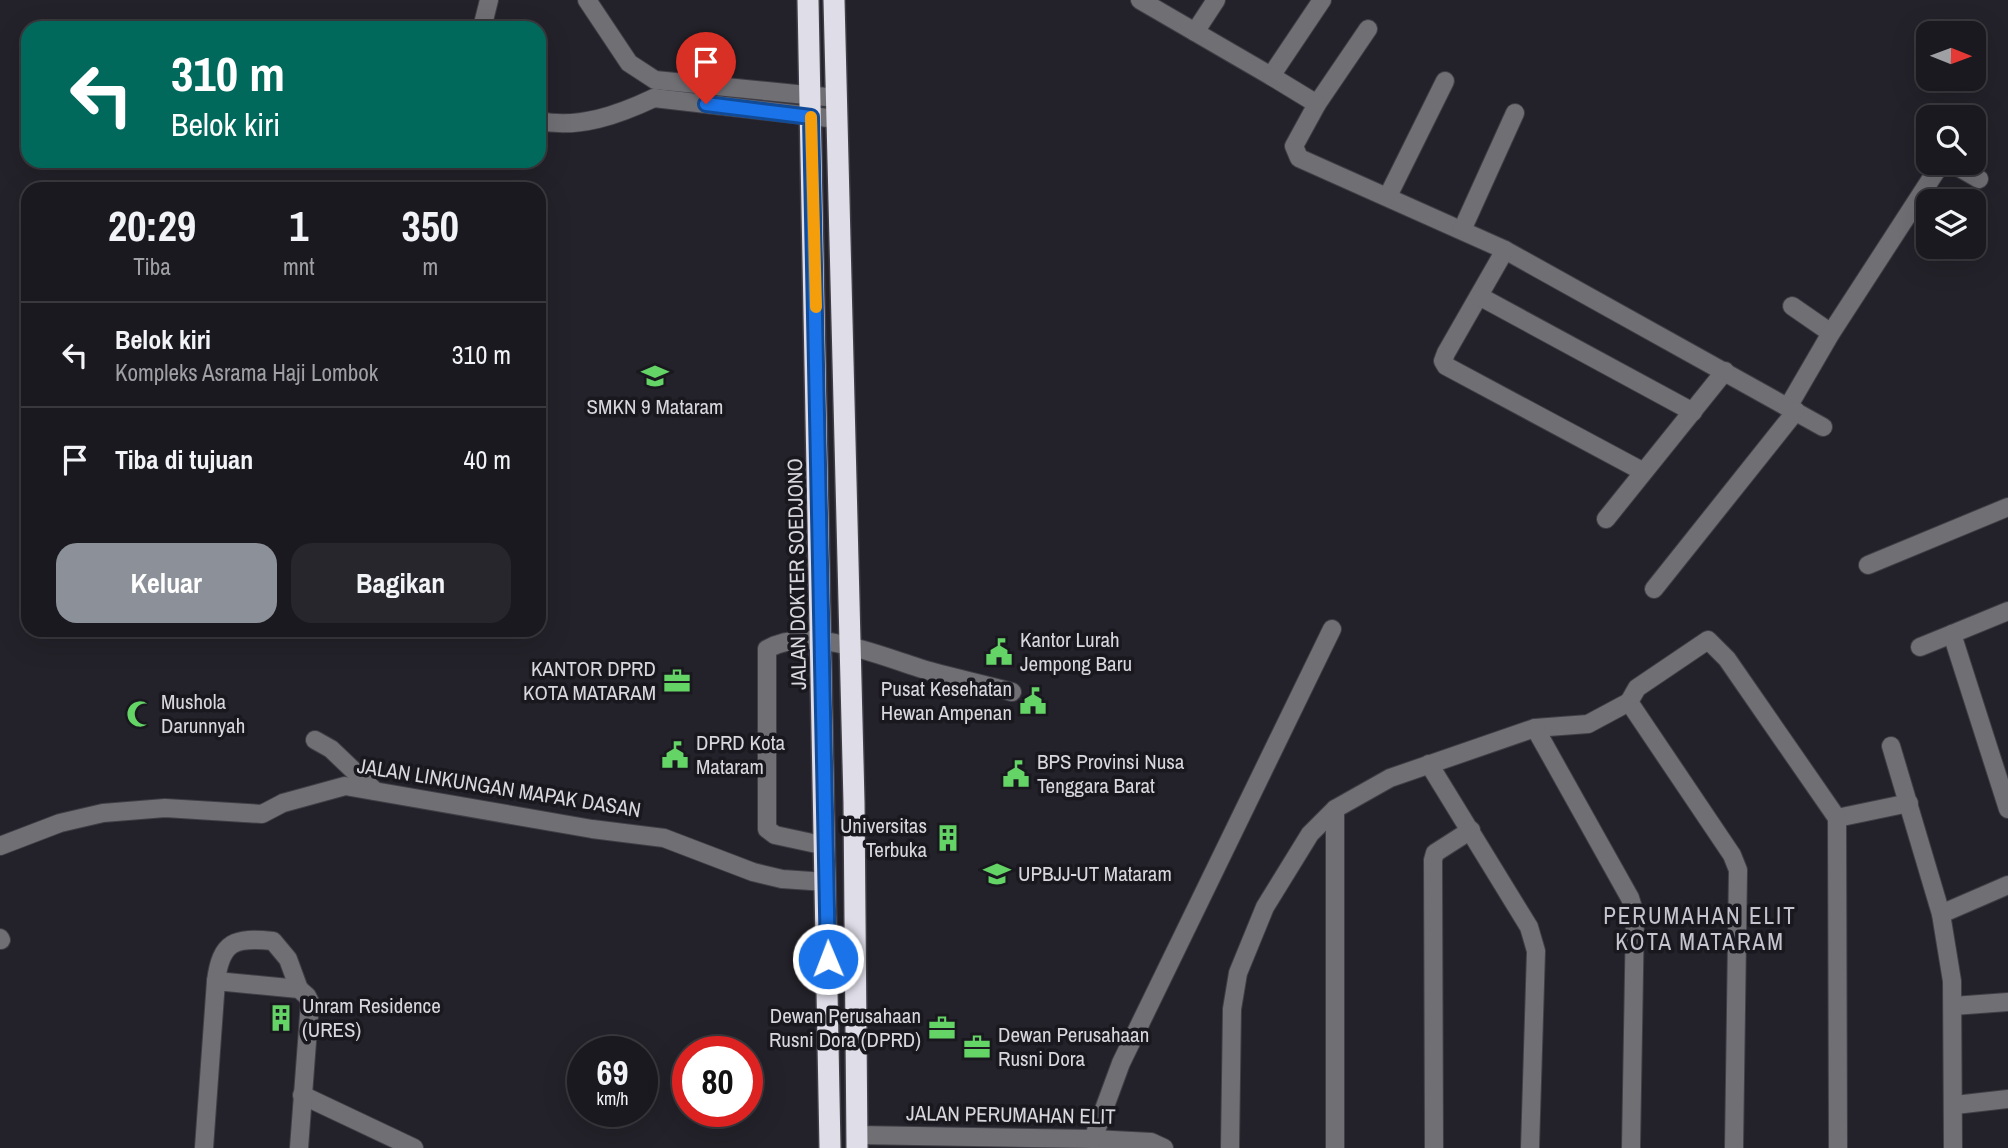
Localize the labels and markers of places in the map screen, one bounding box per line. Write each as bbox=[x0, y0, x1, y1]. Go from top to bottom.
pin bbox=[676, 32, 736, 104]
school or university icon: SMKN 9 Mataram bbox=[640, 361, 670, 391]
place label: SMKN 9 Mataram bbox=[587, 392, 723, 421]
place label: Kantor Lurah Jempong Baru bbox=[1020, 625, 1132, 678]
public building icon: Kantor Lurah Jempong Baru bbox=[984, 637, 1014, 667]
place label: KANTOR DPRD KOTA MATARAM bbox=[523, 654, 656, 707]
office icon: KANTOR DPRD KOTA MATARAM bbox=[662, 666, 692, 696]
place label: Pusat Kesehatan Hewan Ampenan bbox=[881, 674, 1012, 727]
public building icon: Pusat Kesehatan Hewan Ampenan bbox=[1018, 686, 1048, 716]
place label: Mushola Darunnyah bbox=[161, 687, 245, 740]
mosque icon: Mushola Darunnyah bbox=[125, 699, 155, 729]
place label: DPRD Kota Mataram bbox=[696, 728, 785, 781]
public building icon: DPRD Kota Mataram bbox=[660, 740, 690, 770]
place label: BPS Provinsi Nusa Tenggara Barat bbox=[1037, 747, 1185, 800]
public building icon: BPS Provinsi Nusa Tenggara Barat bbox=[1001, 759, 1031, 789]
place label: Universitas Terbuka bbox=[840, 811, 927, 864]
building icon: Universitas Terbuka bbox=[933, 823, 963, 853]
school or university icon: UPBJJ-UT Mataram bbox=[982, 859, 1012, 889]
place label: UPBJJ-UT Mataram bbox=[1018, 859, 1172, 888]
place label: Unram Residence (URES) bbox=[302, 991, 441, 1044]
place label: Dewan Perusahaan Rusni Dora (DPRD) bbox=[769, 1001, 921, 1054]
building icon: Unram Residence (URES) bbox=[266, 1003, 296, 1033]
office icon: Dewan Perusahaan Rusni Dora (DPRD) bbox=[927, 1013, 957, 1043]
place label: Dewan Perusahaan Rusni Dora bbox=[998, 1020, 1149, 1073]
office icon: Dewan Perusahaan Rusni Dora bbox=[962, 1032, 992, 1062]

